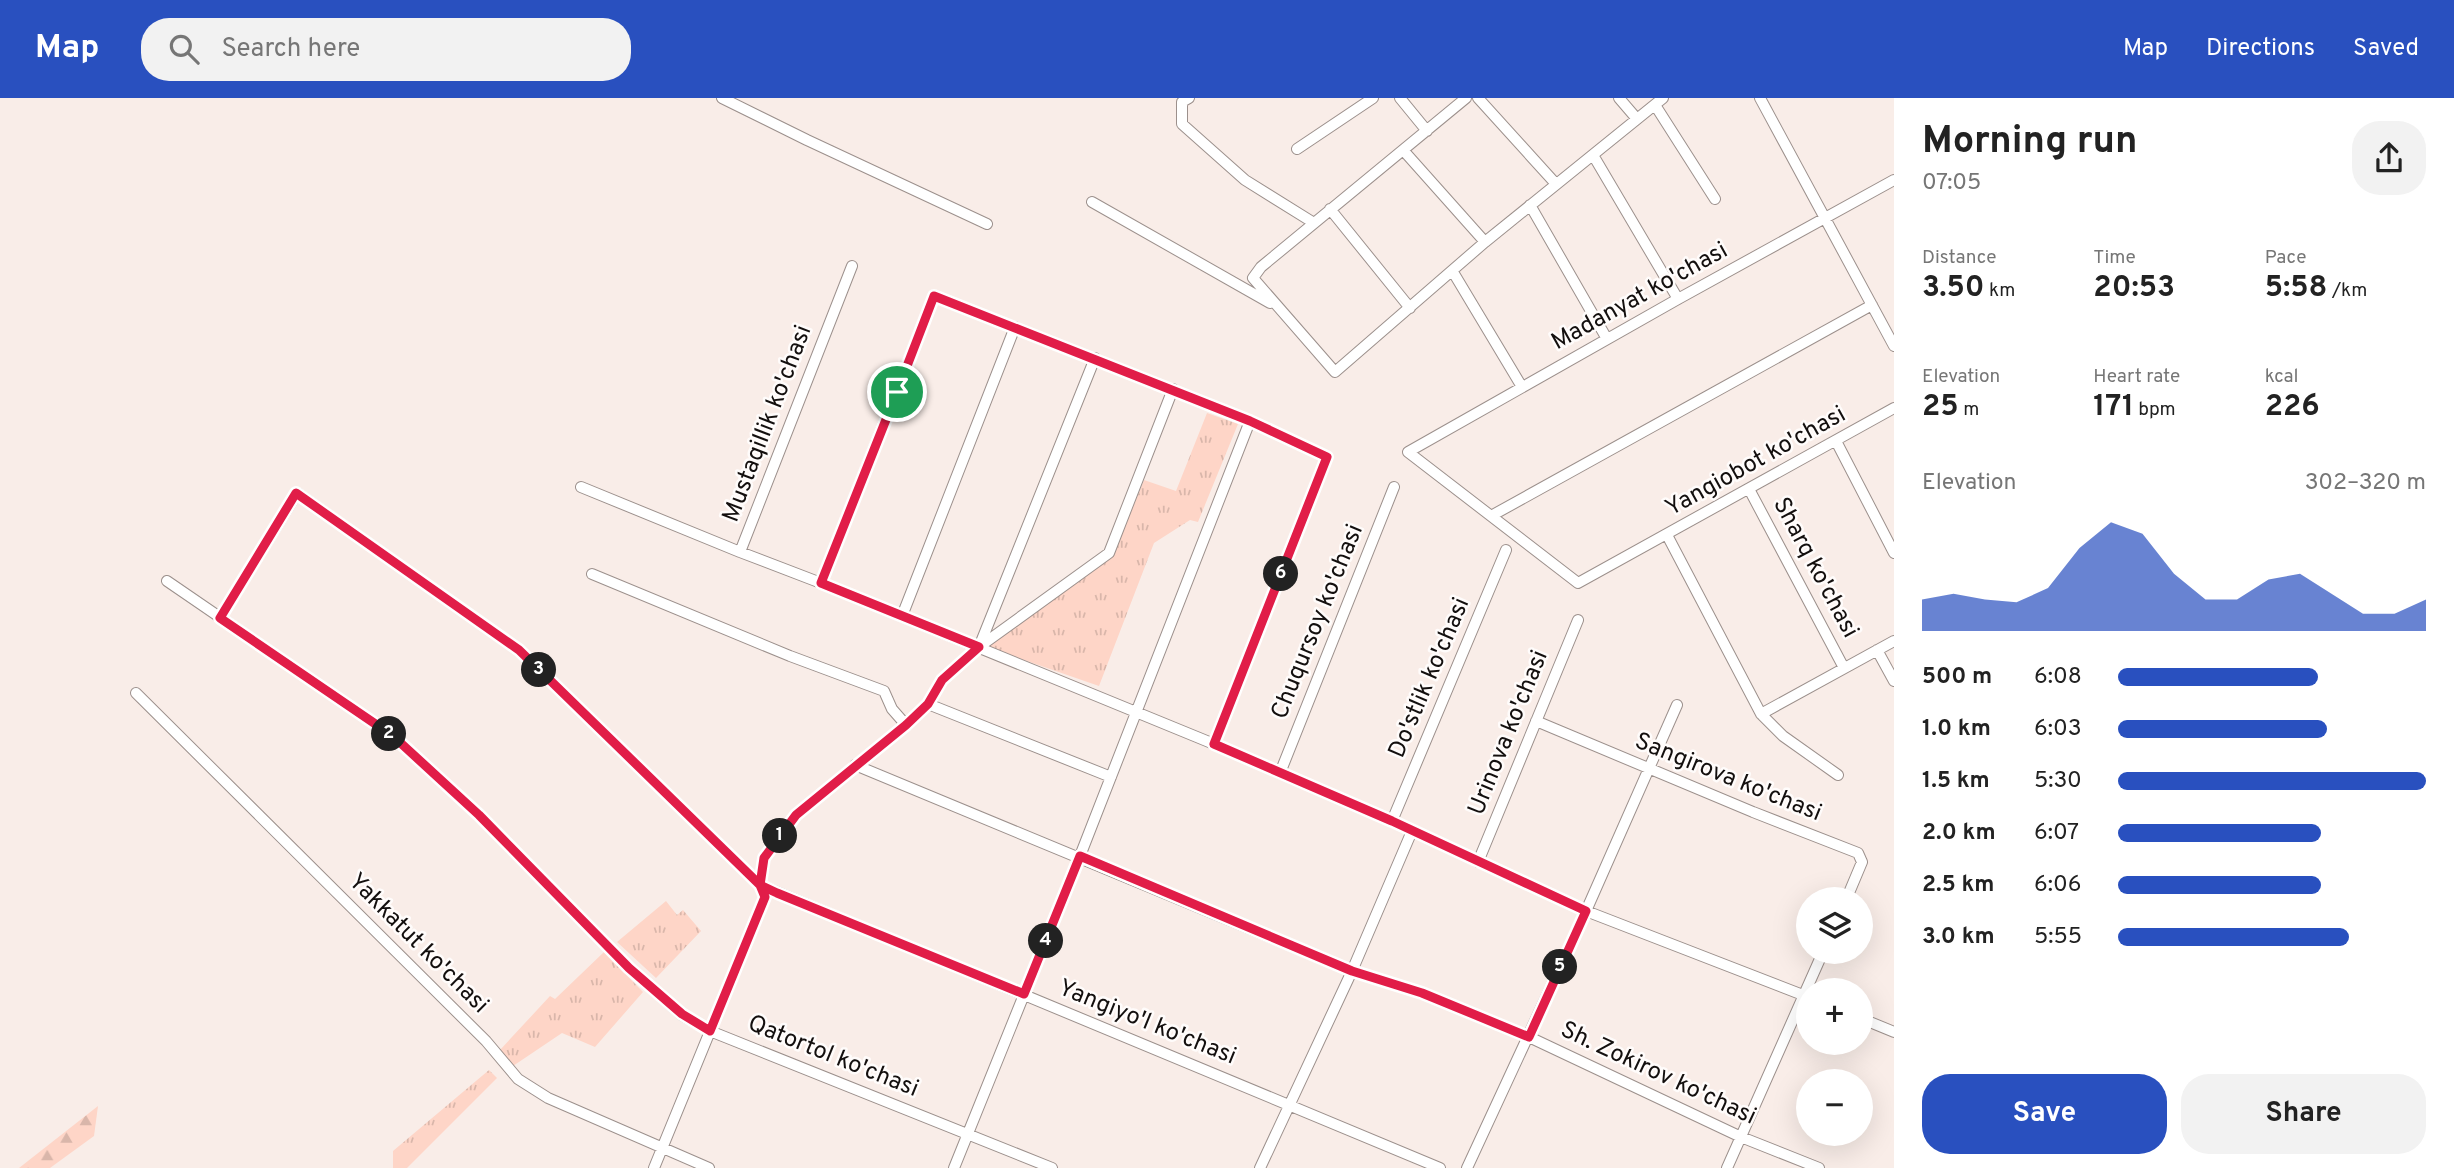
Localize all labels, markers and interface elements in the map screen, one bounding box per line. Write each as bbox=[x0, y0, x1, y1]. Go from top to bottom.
search box bbox=[141, 18, 631, 81]
text: Map bbox=[35, 28, 99, 70]
icon: search bbox=[165, 30, 203, 68]
text: Search here bbox=[221, 33, 360, 66]
text: Map bbox=[2123, 34, 2168, 64]
text: Directions bbox=[2206, 34, 2315, 64]
text: Saved bbox=[2353, 34, 2419, 64]
text: Morning run bbox=[1922, 118, 2138, 167]
button: share bbox=[2352, 121, 2426, 195]
text: 07:05 bbox=[1922, 169, 1981, 198]
street label: Madanyat ko'chasi bbox=[1547, 236, 1733, 358]
text: Distance bbox=[1922, 246, 1997, 270]
text: Time bbox=[2093, 246, 2136, 270]
text: Pace bbox=[2265, 246, 2306, 270]
text: 3.50 bbox=[1922, 270, 1985, 307]
text: 20:53 bbox=[2093, 270, 2175, 307]
text: 5:58 bbox=[2265, 270, 2327, 307]
text: km bbox=[1985, 279, 2015, 303]
text: /km bbox=[2327, 279, 2367, 303]
street label: Mustaqillik ko'chasi bbox=[717, 321, 819, 527]
pin bbox=[867, 362, 927, 422]
text: Elevation bbox=[1922, 365, 2000, 389]
text: Heart rate bbox=[2093, 365, 2180, 389]
text: kcal bbox=[2265, 365, 2298, 389]
icon: arrive bbox=[878, 373, 916, 411]
text: 25 bbox=[1922, 389, 1959, 426]
text: 171 bbox=[2093, 389, 2134, 426]
text: 226 bbox=[2265, 389, 2320, 426]
text: m bbox=[1959, 398, 1979, 422]
text: bpm bbox=[2134, 398, 2176, 422]
street label: Yangiobot ko'chasi bbox=[1661, 400, 1851, 524]
text: Elevation bbox=[1922, 469, 2017, 498]
text: 302–320 m bbox=[2305, 469, 2426, 498]
street label: Sharq ko'chasi bbox=[1765, 493, 1865, 643]
street label: Chuqursoy ko'chasi bbox=[1265, 520, 1371, 724]
pin: 6 bbox=[1264, 556, 1298, 592]
text: 6 bbox=[1275, 561, 1286, 585]
street label: Do'stlik ko'chasi bbox=[1383, 593, 1477, 763]
street label: Urinova ko'chasi bbox=[1462, 646, 1556, 820]
pin: 3 bbox=[522, 652, 556, 688]
text: 3 bbox=[533, 657, 544, 681]
text: 500 m bbox=[1922, 663, 1992, 692]
text: 6:08 bbox=[2034, 663, 2082, 692]
text: 1.0 km bbox=[1922, 715, 1991, 744]
text: 6:03 bbox=[2034, 715, 2082, 744]
pin: 2 bbox=[372, 716, 406, 752]
text: 2 bbox=[383, 721, 394, 745]
street label: Sangirova ko'chasi bbox=[1630, 727, 1826, 829]
text: 1.5 km bbox=[1922, 767, 1990, 796]
text: 5:30 bbox=[2034, 767, 2082, 796]
pin: 1 bbox=[762, 818, 798, 854]
text: 2.0 km bbox=[1922, 819, 1996, 848]
text: 6:07 bbox=[2034, 819, 2079, 848]
text: 1 bbox=[776, 823, 783, 847]
street label: Yakkatut ko'chasi bbox=[342, 868, 494, 1020]
text: 2.5 km bbox=[1922, 871, 1995, 900]
text: 6:06 bbox=[2034, 871, 2081, 900]
map controls bbox=[1796, 887, 1873, 1146]
button: layers bbox=[1796, 887, 1873, 964]
text: 3.0 km bbox=[1922, 923, 1995, 952]
text: 5:55 bbox=[2034, 923, 2082, 952]
pin: 4 bbox=[1028, 924, 1064, 958]
text: 4 bbox=[1039, 928, 1052, 952]
pin: 5 bbox=[1542, 950, 1578, 984]
text: 5 bbox=[1554, 954, 1565, 978]
street label: Yangiyo'l ko'chasi bbox=[1054, 974, 1240, 1072]
button: + bbox=[1796, 978, 1873, 1055]
street label: Qatortol ko'chasi bbox=[743, 1009, 923, 1105]
street label: Sh. Zokirov ko'chasi bbox=[1555, 1015, 1761, 1133]
button: − bbox=[1796, 1069, 1873, 1146]
button: Save bbox=[1922, 1074, 2167, 1154]
button: Share bbox=[2181, 1074, 2426, 1154]

